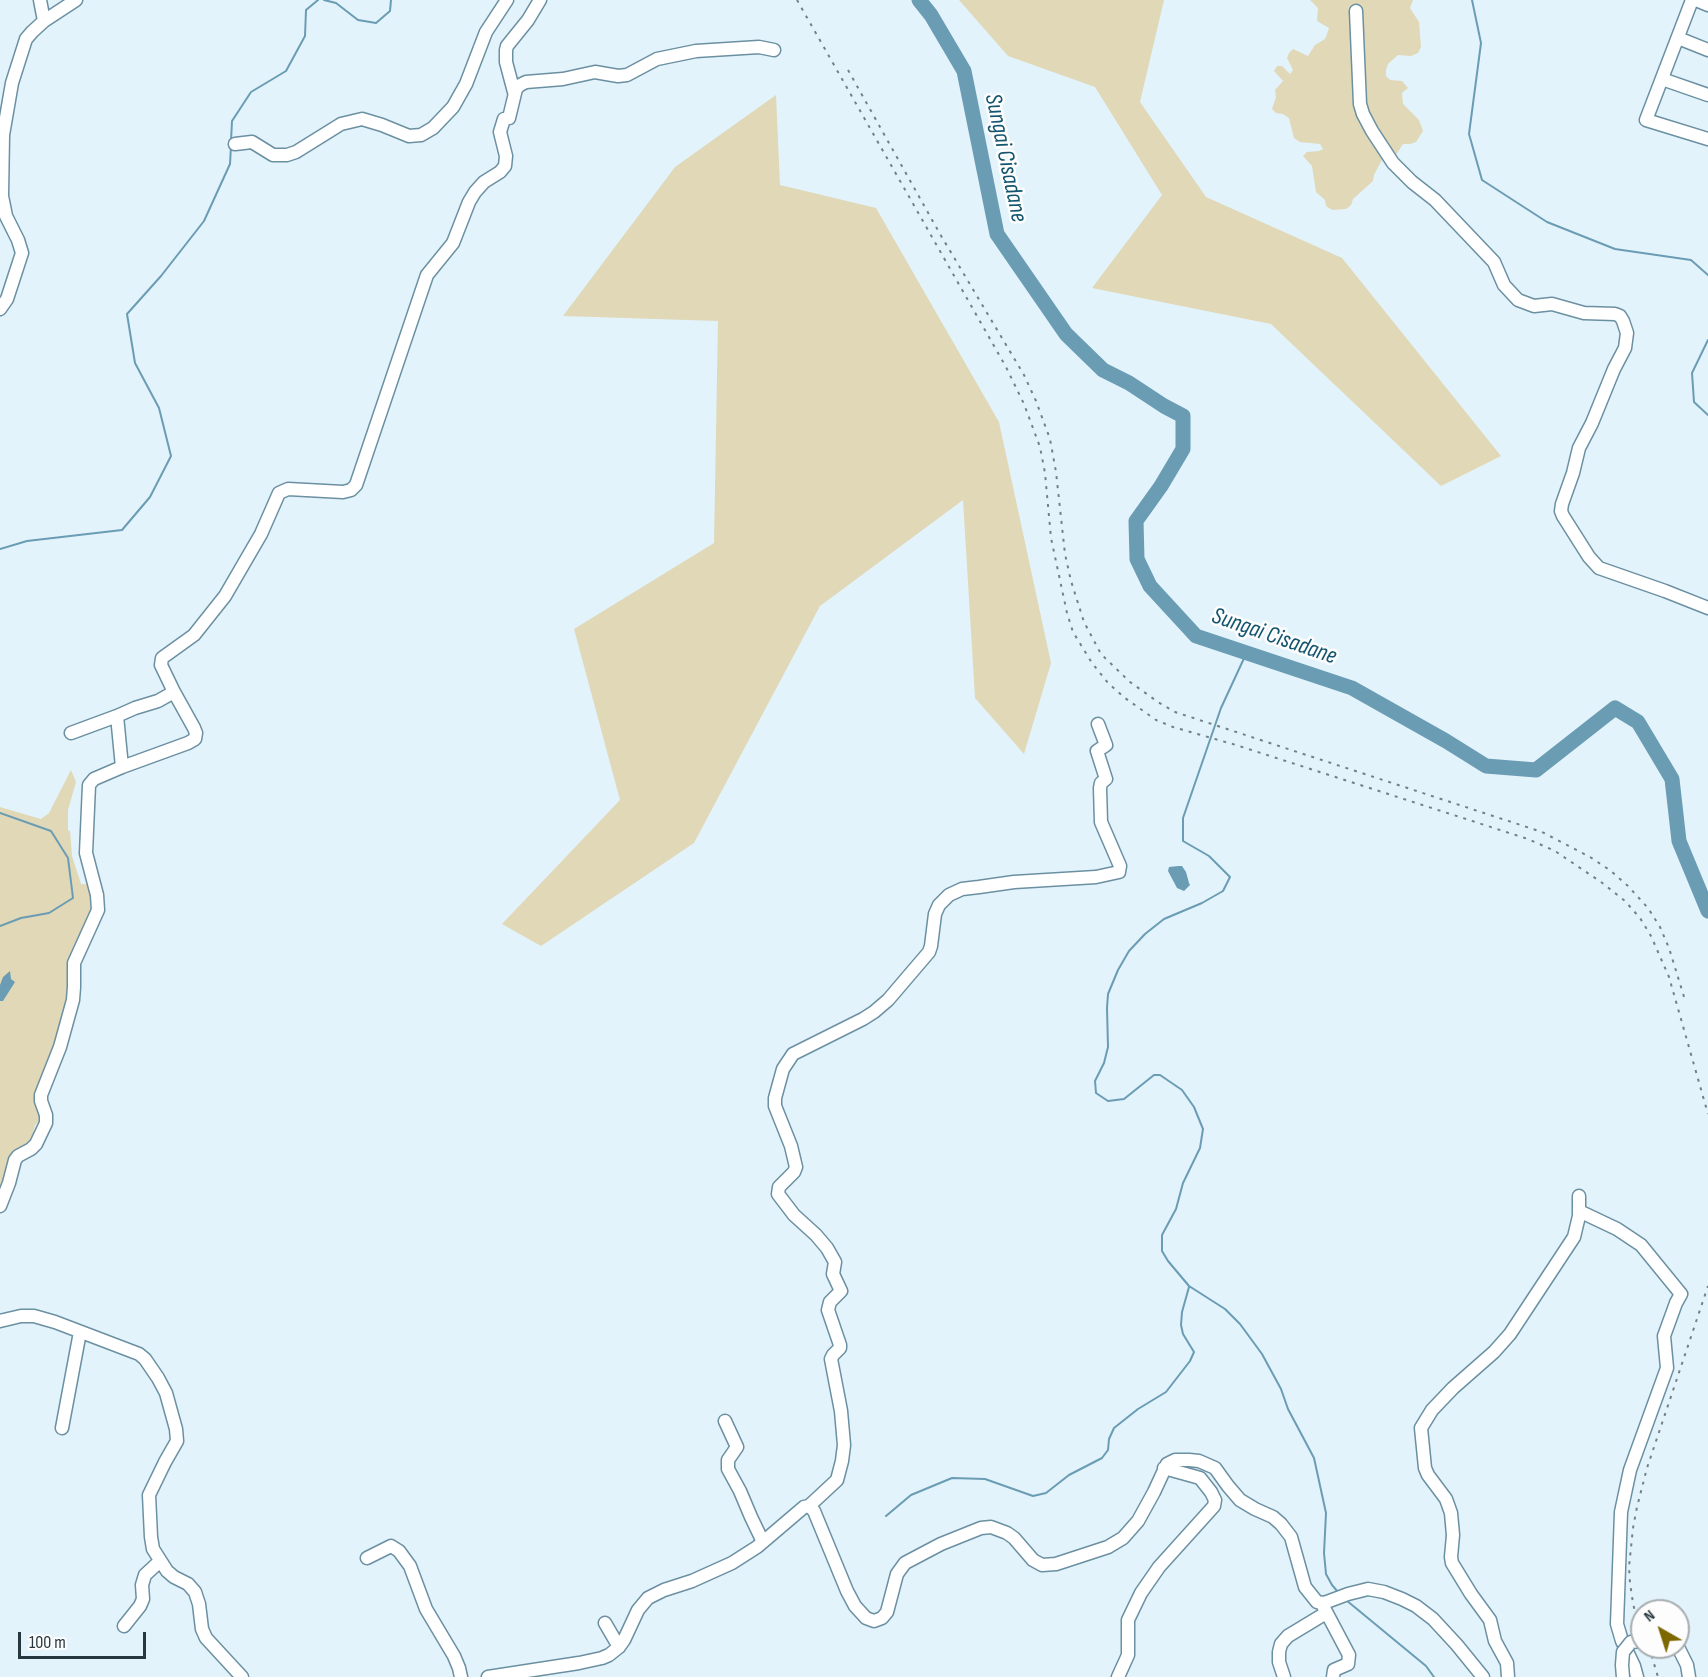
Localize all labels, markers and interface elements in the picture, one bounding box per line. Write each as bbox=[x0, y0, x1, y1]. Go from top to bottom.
water label: Sungai Cisadane bbox=[977, 91, 1033, 225]
water label: Sungai Cisadane bbox=[1208, 602, 1340, 672]
north arrow bbox=[1630, 1599, 1690, 1659]
text: N bbox=[1640, 1606, 1659, 1626]
scale bar bbox=[21, 1620, 148, 1658]
text: 100 m bbox=[29, 1632, 66, 1653]

